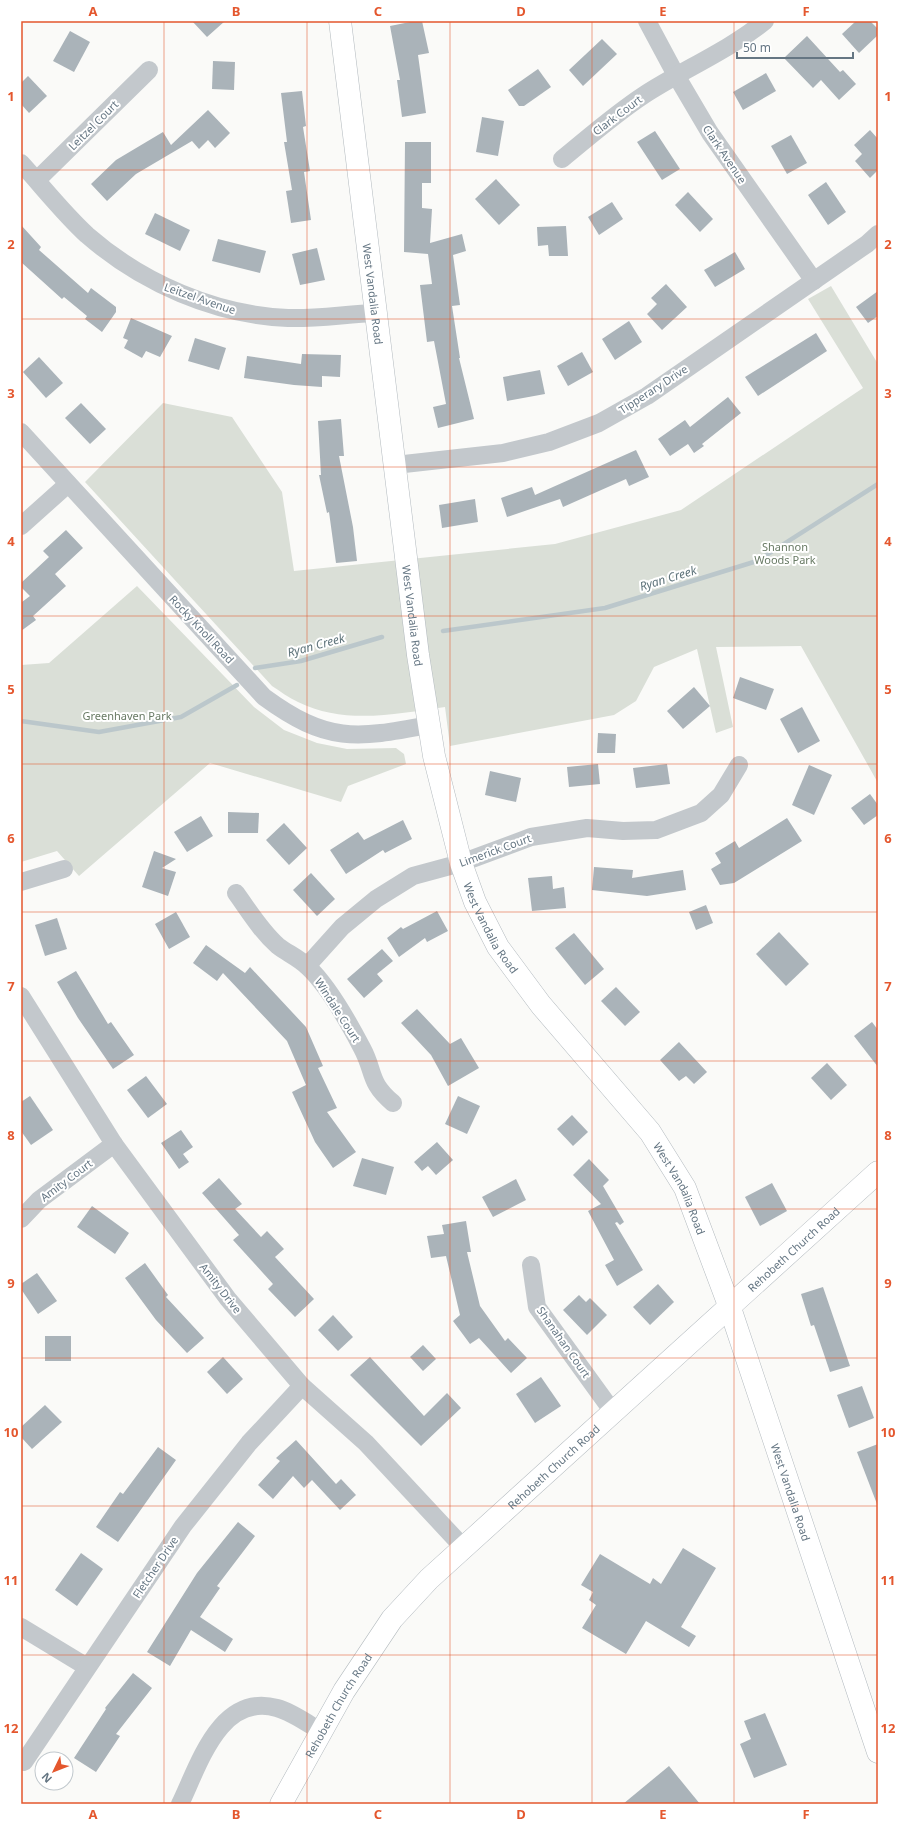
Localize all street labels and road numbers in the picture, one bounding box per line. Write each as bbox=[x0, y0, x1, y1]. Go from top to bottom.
street label: Clark Court bbox=[589, 91, 645, 138]
street label: Leitzel Court bbox=[65, 97, 121, 153]
street label: Clark Avenue bbox=[700, 122, 750, 186]
street label: West Vandalia Road bbox=[360, 242, 387, 345]
street label: Leitzel Avenue bbox=[162, 279, 238, 317]
street label: Tipperary Drive bbox=[616, 361, 690, 417]
street label: West Vandalia Road bbox=[399, 564, 427, 667]
street label: Rocky Knoll Road bbox=[166, 592, 238, 666]
street label: Limerick Court bbox=[457, 830, 533, 870]
street label: West Vandalia Road bbox=[461, 880, 522, 976]
street label: Windale Court bbox=[312, 975, 364, 1045]
street label: West Vandalia Road bbox=[651, 1139, 709, 1236]
street label: Amity Court bbox=[37, 1155, 95, 1205]
street label: Rehobeth Church Road bbox=[744, 1203, 843, 1295]
street label: Amity Drive bbox=[197, 1260, 245, 1316]
street label: Shanahan Court bbox=[534, 1303, 594, 1381]
street label: Rehobeth Church Road bbox=[504, 1421, 602, 1512]
street label: West Vandalia Road bbox=[768, 1441, 815, 1543]
street label: Fletcher Drive bbox=[129, 1533, 181, 1601]
street label: Rehobeth Church Road bbox=[301, 1650, 375, 1760]

